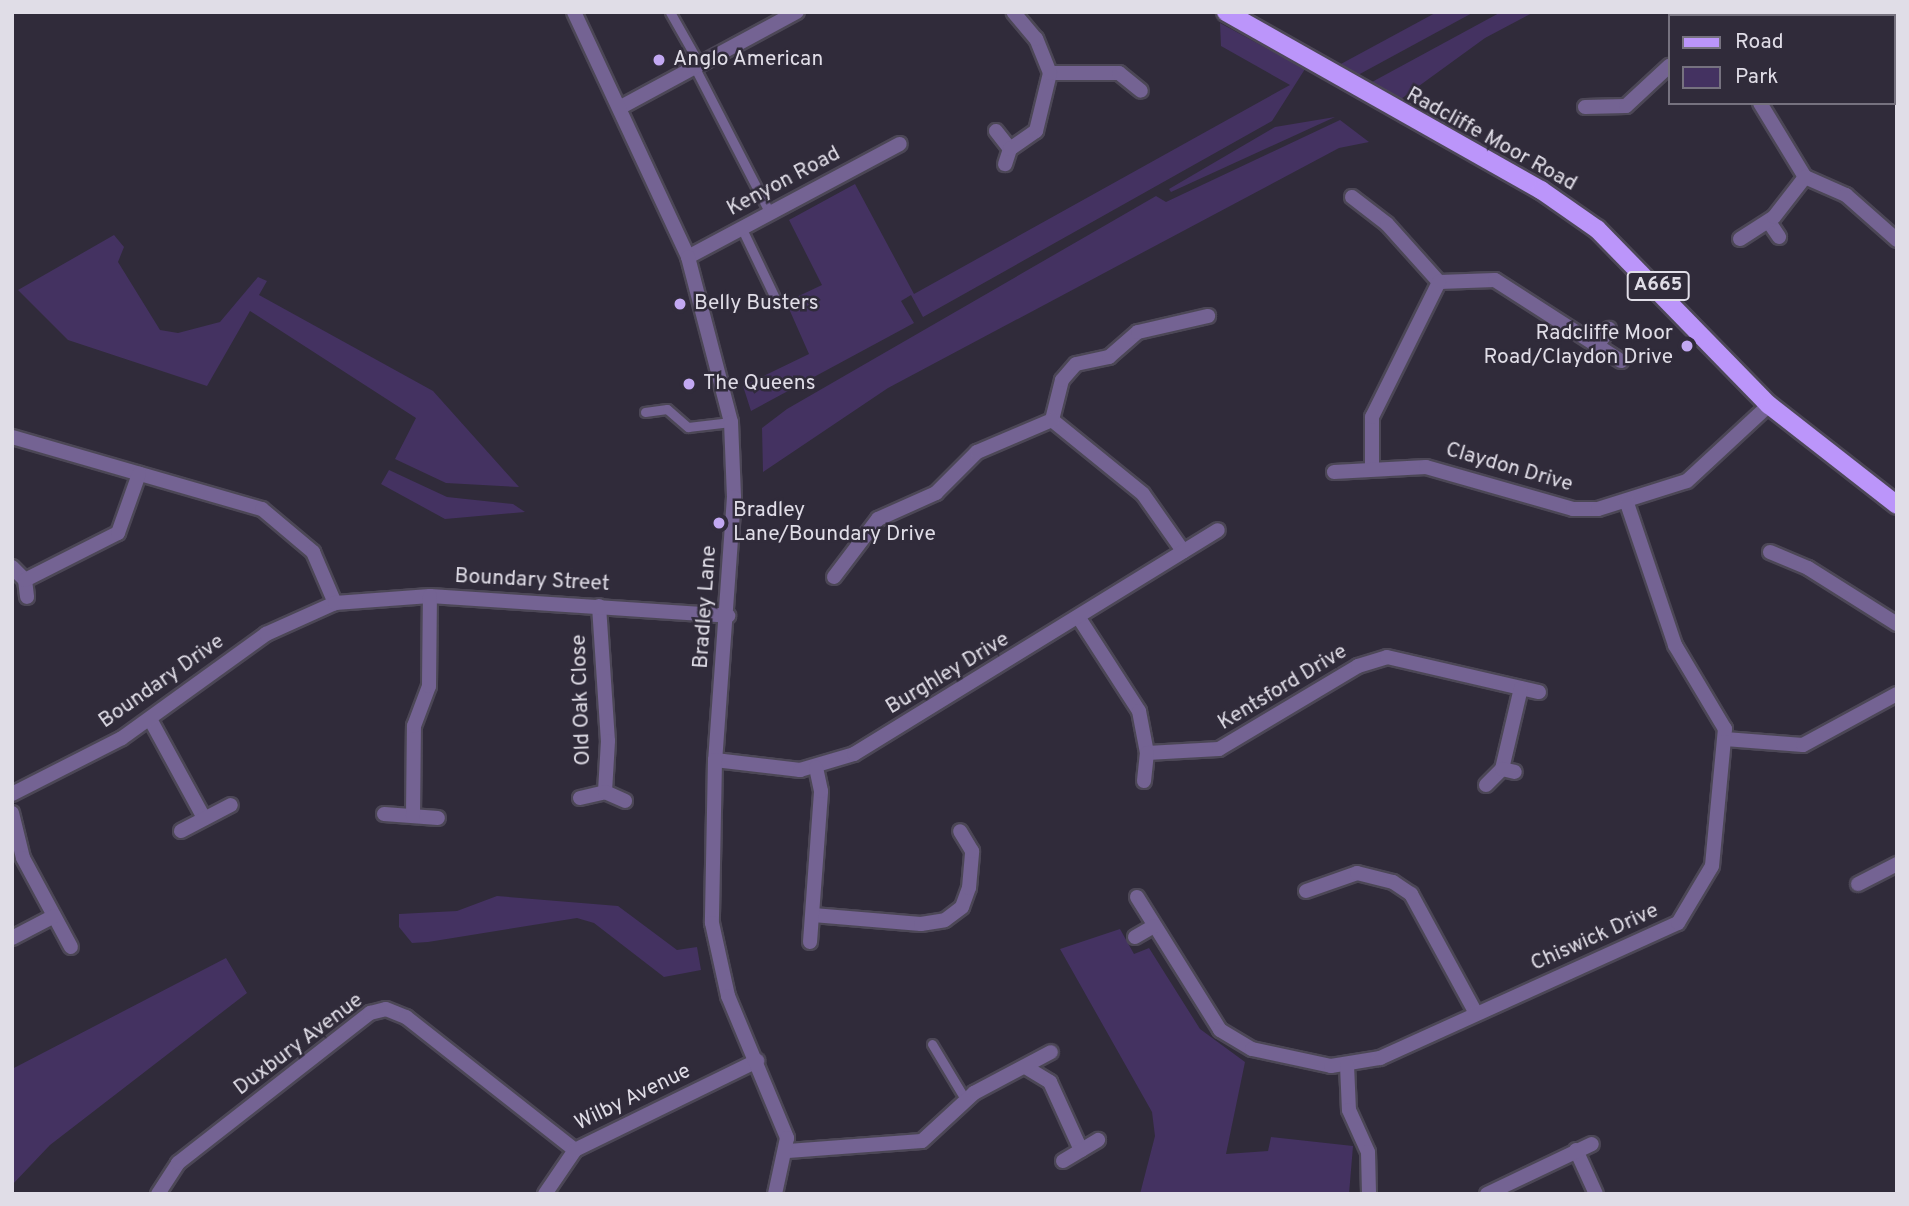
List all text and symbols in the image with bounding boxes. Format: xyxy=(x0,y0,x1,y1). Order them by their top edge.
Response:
legend xyxy=(1668,14,1895,105)
text: Road xyxy=(1735,29,1784,56)
place label: Anglo American xyxy=(673,47,824,73)
marker: Anglo American xyxy=(651,52,667,68)
text: Park xyxy=(1735,64,1778,91)
street label: Radcliffe Moor Road xyxy=(1401,83,1581,197)
street label: Kenyon Road xyxy=(723,142,845,222)
road number: A665 xyxy=(1626,270,1690,302)
place label: Belly Busters xyxy=(694,291,819,317)
marker: Belly Busters xyxy=(672,296,688,312)
place label: Radcliffe Moor Road/Claydon Drive xyxy=(1483,321,1673,371)
marker: Radcliffe Moor Road/Claydon Drive xyxy=(1679,338,1695,354)
place label: The Queens xyxy=(703,371,816,397)
marker: The Queens xyxy=(681,376,697,392)
street label: Claydon Drive xyxy=(1443,438,1575,498)
place label: Bradley Lane/Boundary Drive xyxy=(733,498,936,548)
marker: Bradley Lane/Boundary Drive xyxy=(711,515,727,531)
street label: Bradley Lane xyxy=(689,544,723,670)
street label: Boundary Street xyxy=(454,564,610,598)
street label: Burghley Drive xyxy=(882,627,1014,721)
street label: Boundary Drive xyxy=(95,630,229,734)
street label: Old Oak Close xyxy=(567,634,597,766)
street label: Kentsford Drive xyxy=(1214,640,1352,736)
street label: Chiswick Drive xyxy=(1527,899,1663,977)
street label: Duxbury Avenue xyxy=(229,988,369,1102)
street label: Wilby Avenue xyxy=(571,1059,695,1137)

